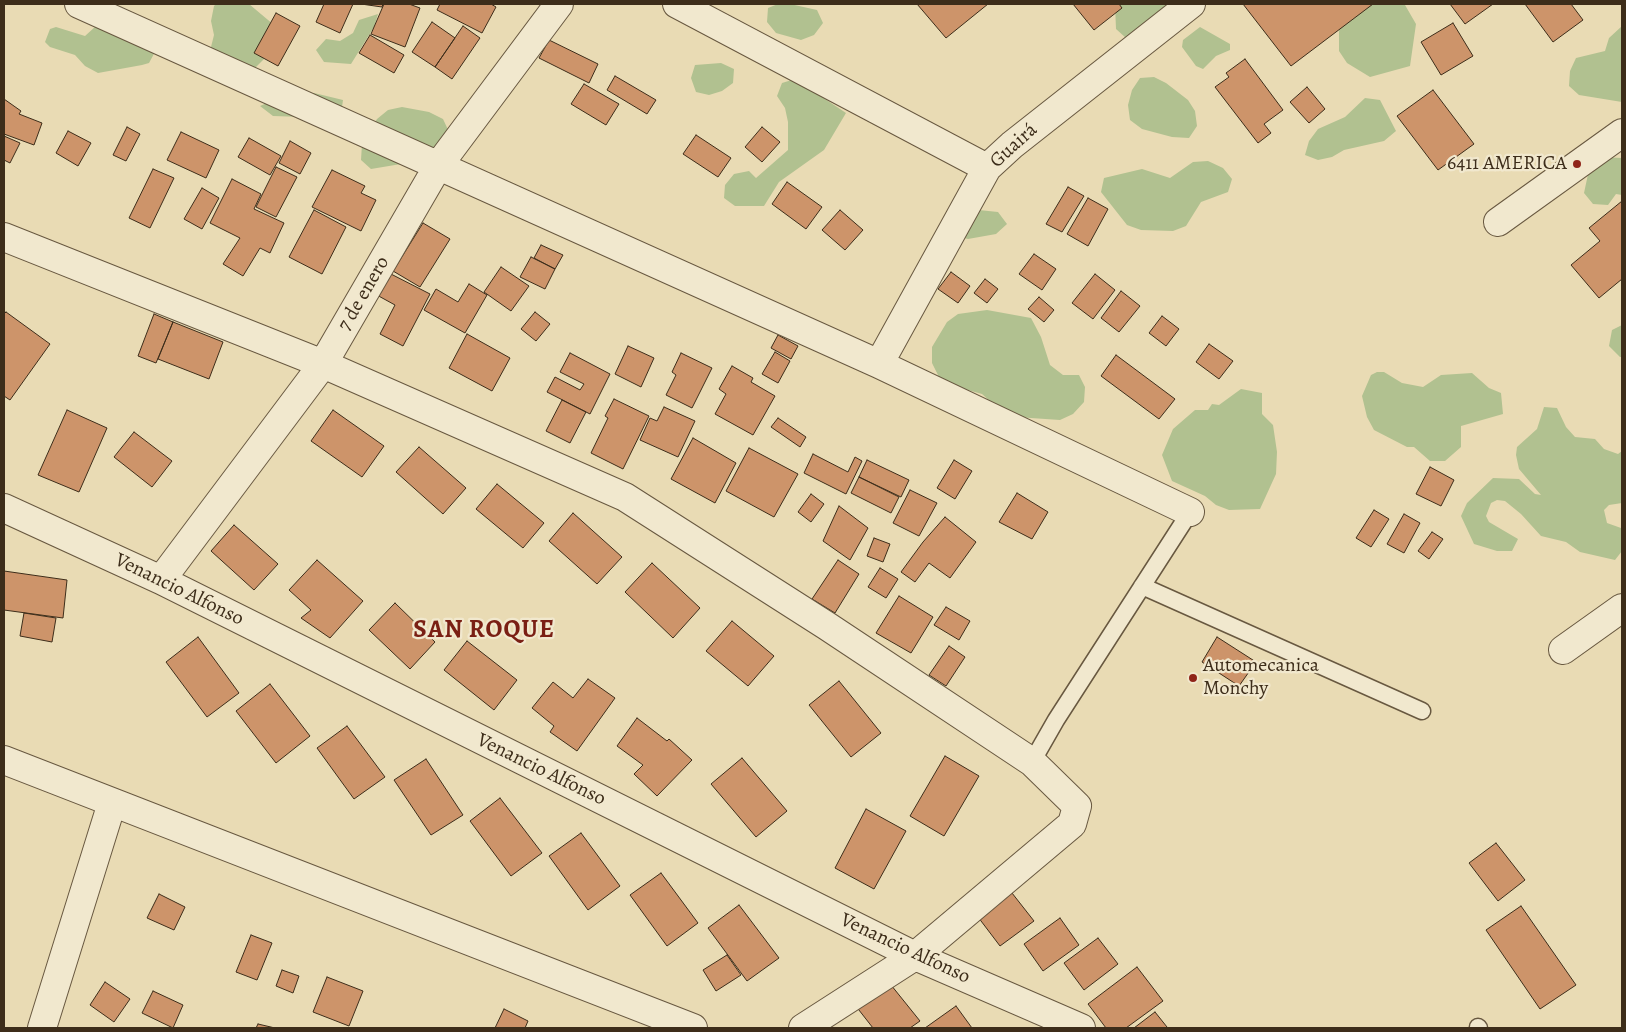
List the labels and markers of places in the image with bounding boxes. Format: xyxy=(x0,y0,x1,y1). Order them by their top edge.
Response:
place label: 6411 AMERICA xyxy=(1447,152,1567,176)
marker: 6411 AMERICA xyxy=(1571,158,1583,170)
place label: Automecanica Monchy xyxy=(1203,654,1319,701)
marker: Automecanica Monchy xyxy=(1187,672,1199,684)

